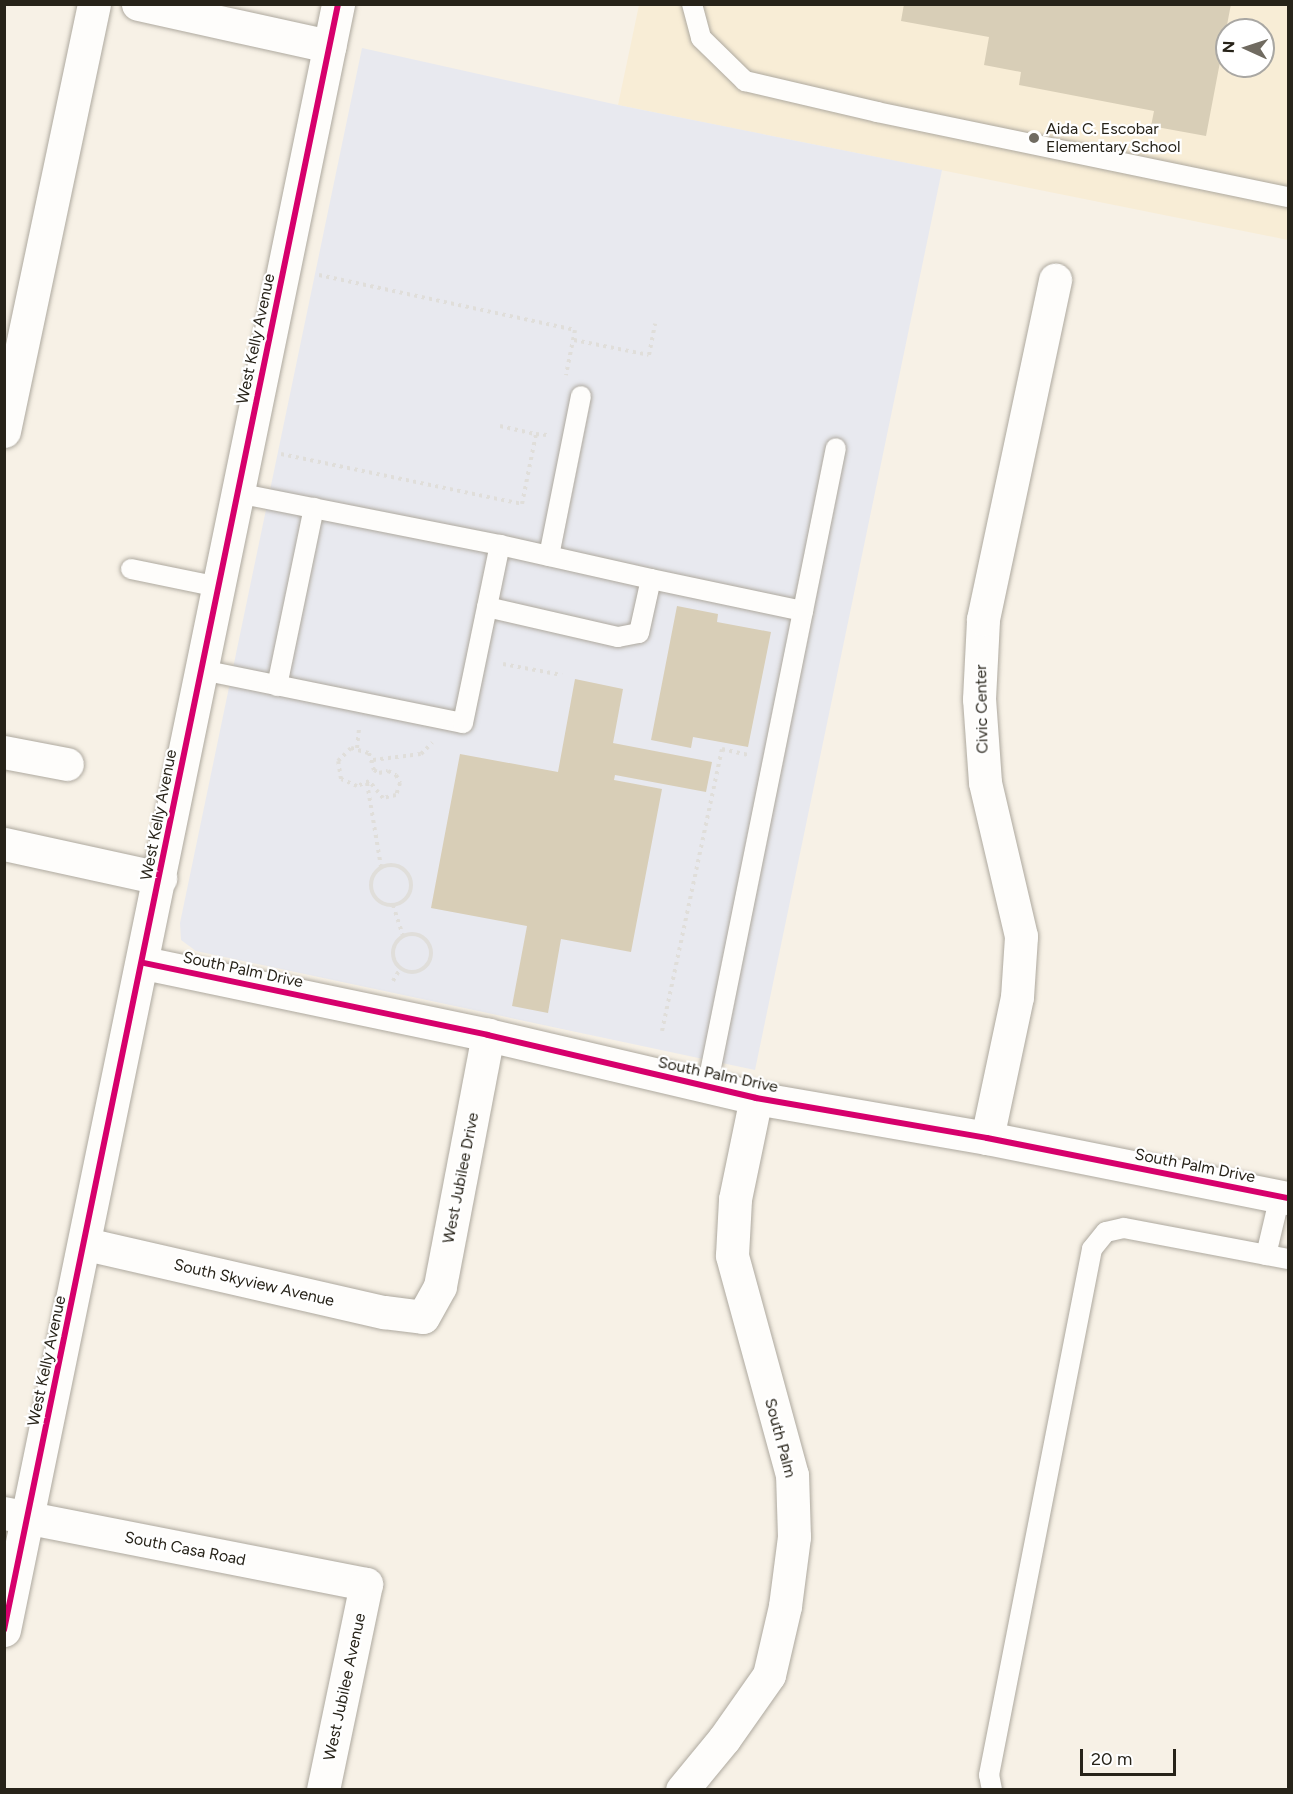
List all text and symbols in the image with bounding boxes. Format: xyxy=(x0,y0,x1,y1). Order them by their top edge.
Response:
north arrow xyxy=(1215,18,1275,78)
text: N xyxy=(1219,40,1238,54)
place label: Aida C. Escobar Elementary School xyxy=(1046,119,1180,157)
marker: Aida C. Escobar Elementary School xyxy=(1027,131,1041,145)
street label: West Kelly Avenue xyxy=(233,272,279,406)
street label: Civic Center xyxy=(972,664,992,754)
street label: West Kelly Avenue xyxy=(137,748,181,882)
street label: South Palm Drive xyxy=(181,948,305,992)
street label: South Palm Drive xyxy=(656,1053,780,1097)
street label: West Jubilee Drive xyxy=(439,1111,483,1245)
street label: South Palm Drive xyxy=(1133,1145,1257,1187)
street label: South Skyview Avenue xyxy=(172,1255,336,1311)
street label: West Kelly Avenue xyxy=(24,1294,70,1428)
street label: South Palm xyxy=(760,1396,800,1480)
street label: South Casa Road xyxy=(123,1528,247,1570)
street label: West Jubilee Avenue xyxy=(320,1612,370,1762)
scale bar xyxy=(1083,1737,1179,1775)
text: 20 m xyxy=(1091,1748,1132,1770)

